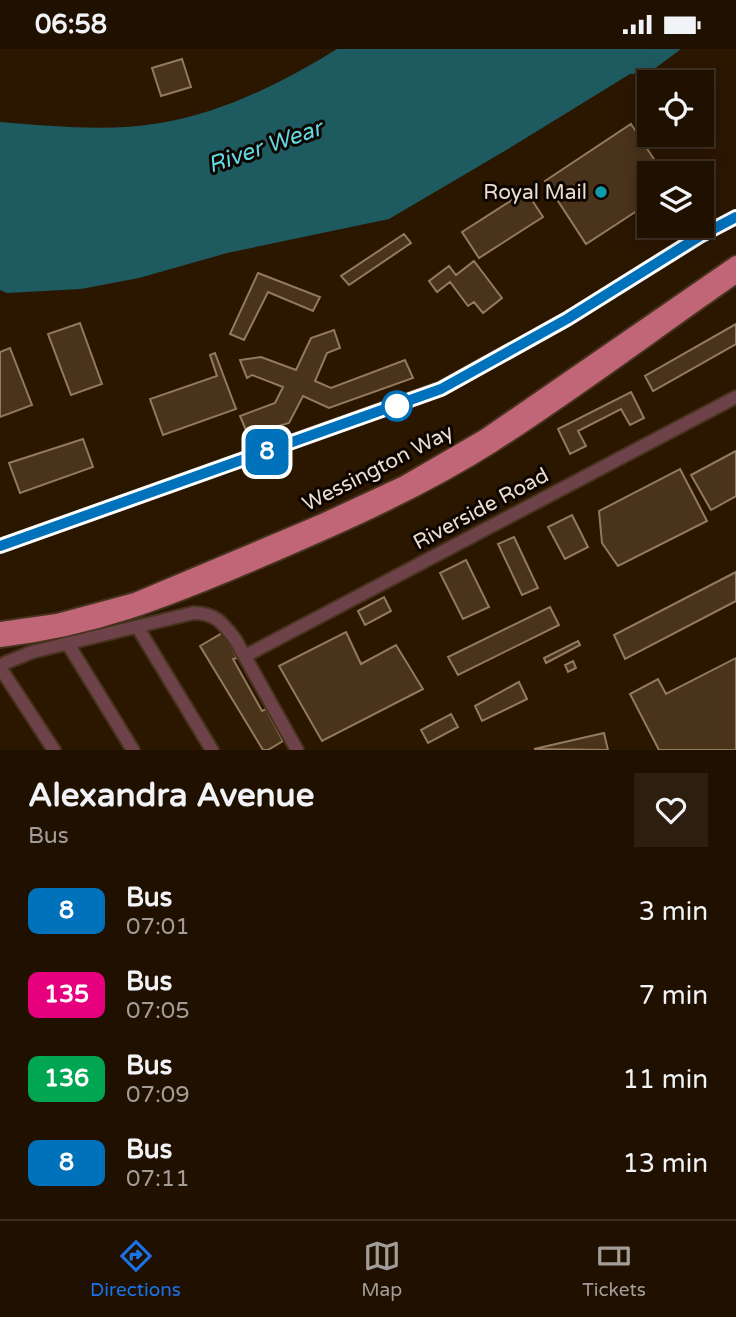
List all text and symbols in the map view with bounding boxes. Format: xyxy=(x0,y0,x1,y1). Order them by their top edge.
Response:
text: 06:58 xyxy=(35,9,107,40)
map controls xyxy=(637,70,714,238)
button: locate xyxy=(637,70,714,147)
water label: River Wear xyxy=(204,113,329,180)
button: layers xyxy=(637,161,714,238)
place label: Royal Mail xyxy=(483,180,587,205)
marker: Royal Mail xyxy=(593,184,609,200)
unlabelled marker xyxy=(382,391,412,421)
street label: Wessington Way xyxy=(298,419,458,517)
line badge: 8 xyxy=(244,429,290,475)
text: 8 xyxy=(259,437,275,466)
street label: Riverside Road xyxy=(409,463,553,555)
button: heart xyxy=(634,773,708,847)
text: Alexandra Avenue xyxy=(28,776,314,815)
text: Bus xyxy=(28,822,69,850)
text: Bus xyxy=(126,882,172,913)
text: 8 xyxy=(59,896,74,925)
text: 3 min xyxy=(639,896,708,927)
text: 07:01 xyxy=(126,913,190,941)
text: Bus xyxy=(126,966,172,997)
text: 135 xyxy=(44,980,89,1009)
text: 7 min xyxy=(639,980,708,1011)
text: 07:05 xyxy=(126,997,190,1025)
text: Bus xyxy=(126,1050,172,1081)
text: 136 xyxy=(44,1064,89,1093)
text: 11 min xyxy=(622,1064,708,1095)
text: 07:09 xyxy=(126,1081,190,1109)
text: Bus xyxy=(126,1134,172,1165)
text: 8 xyxy=(59,1148,74,1177)
text: 13 min xyxy=(622,1148,708,1179)
text: 07:11 xyxy=(126,1165,190,1193)
tab: Directions xyxy=(90,1237,181,1301)
tab: Map xyxy=(361,1237,402,1301)
tab: Tickets xyxy=(582,1237,646,1301)

